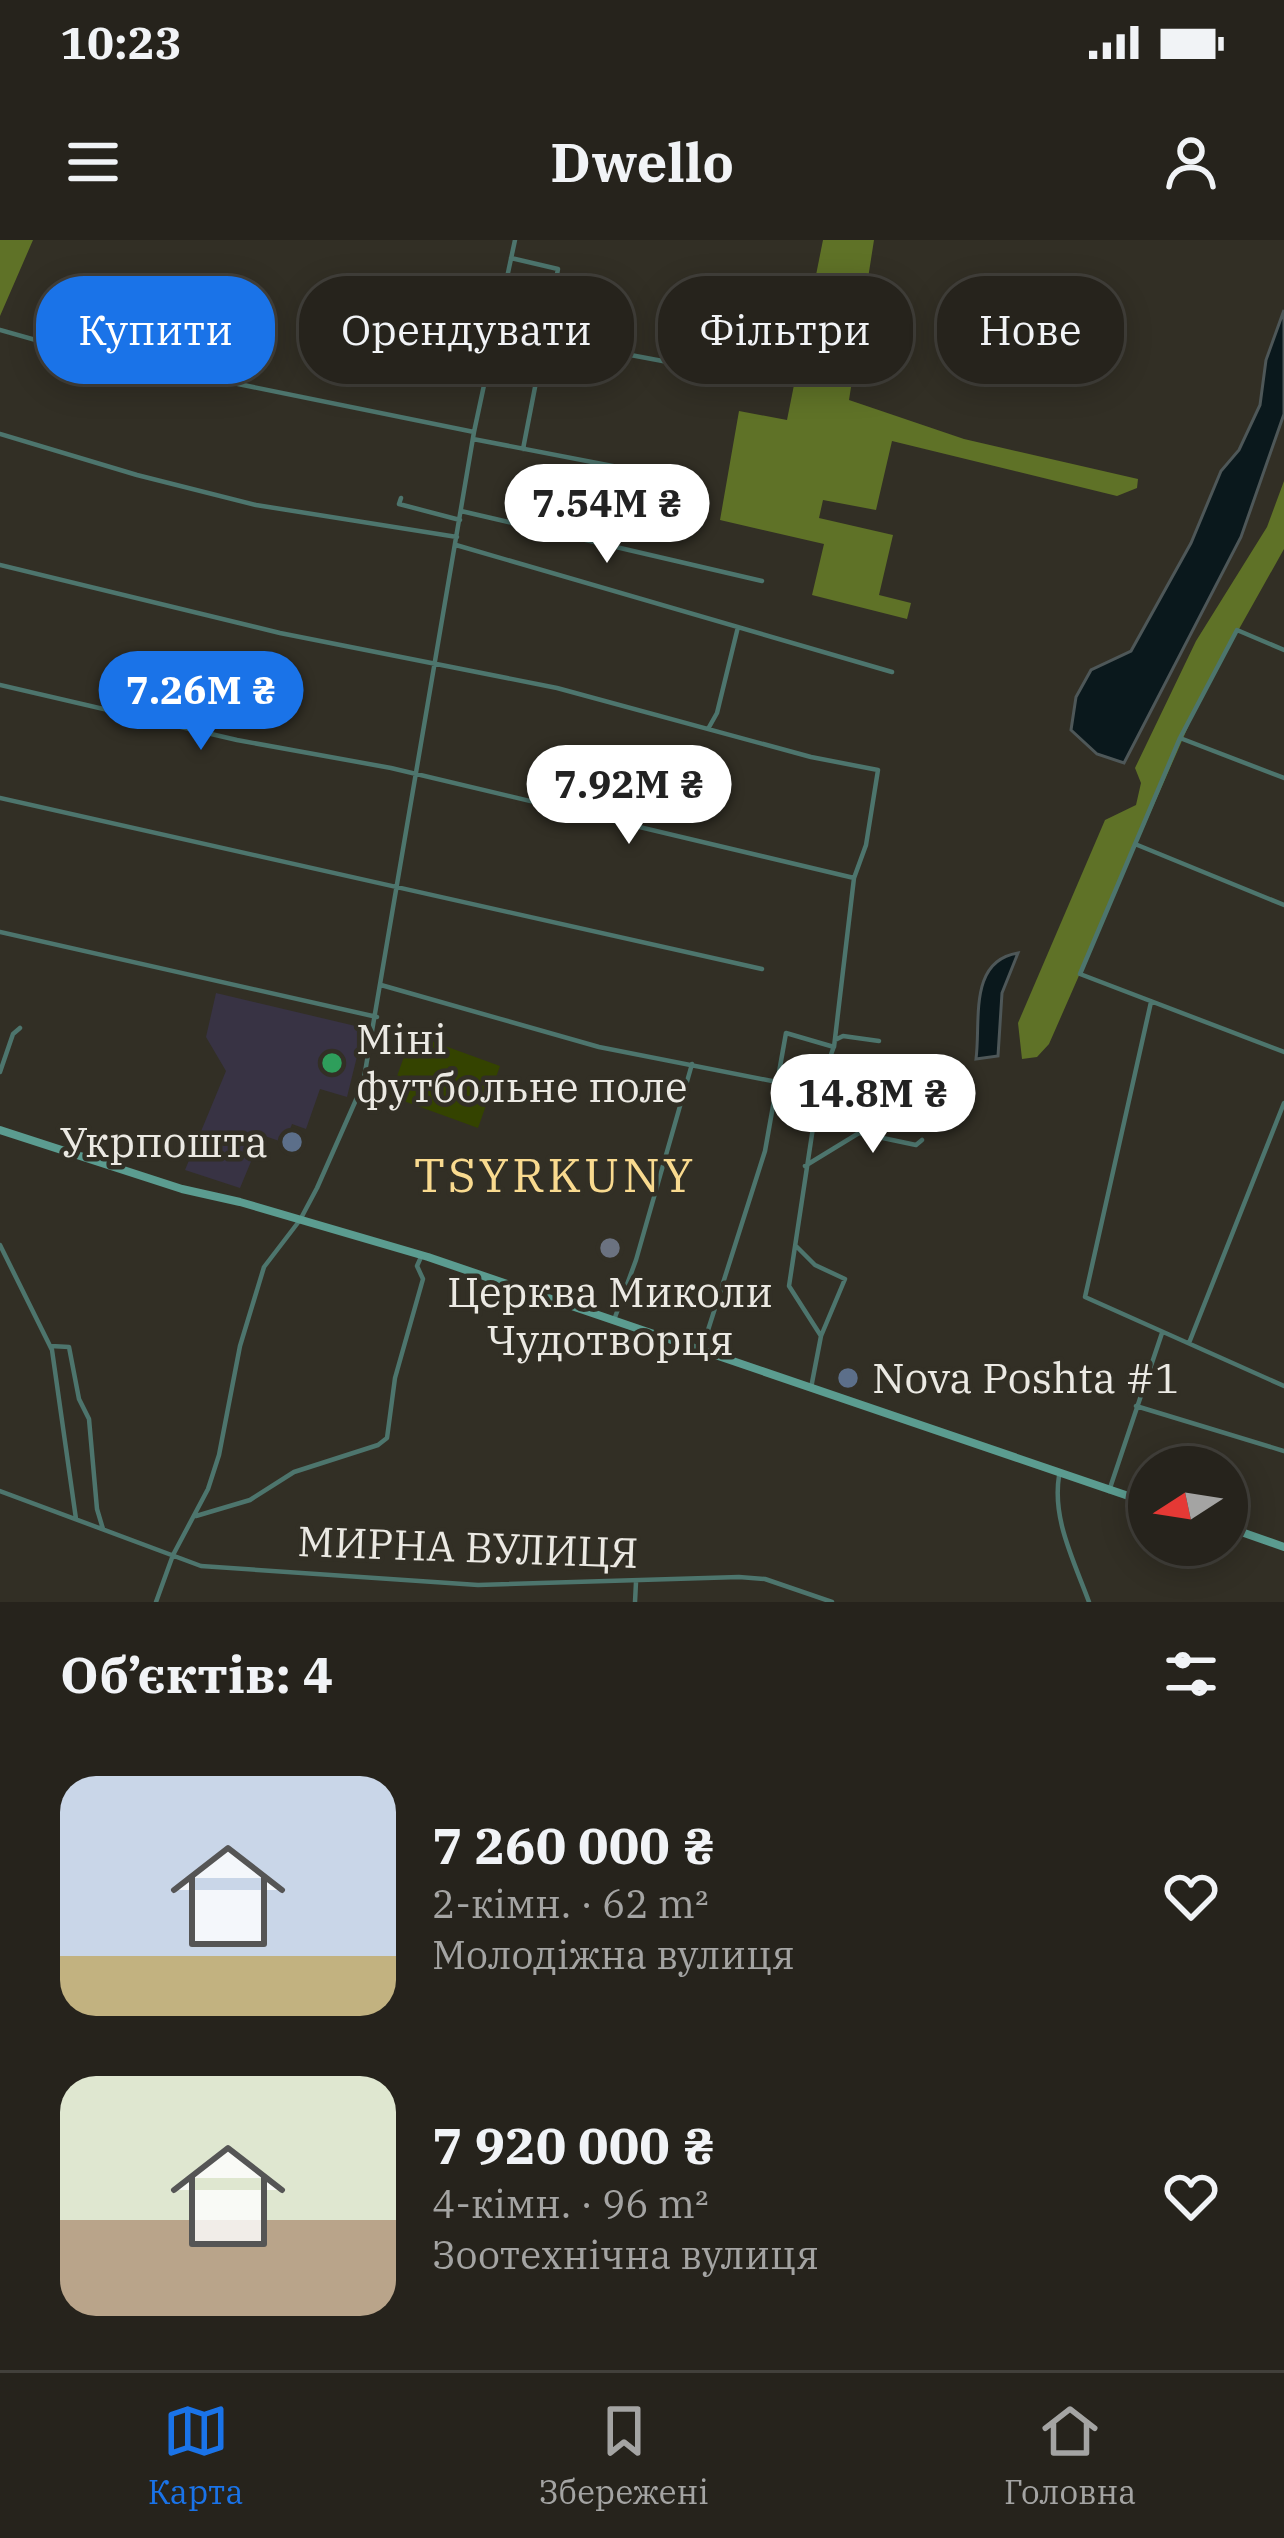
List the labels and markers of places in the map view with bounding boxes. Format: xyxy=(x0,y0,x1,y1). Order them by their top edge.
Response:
pin: 7.54M ₴ xyxy=(496,464,718,566)
pin: 7.26M ₴ xyxy=(90,651,312,753)
pin: 7.92M ₴ xyxy=(518,745,740,847)
place label: Міні футбольне поле xyxy=(356,1011,688,1114)
marker: Міні футбольне поле xyxy=(319,1050,345,1076)
pin: 14.8M ₴ xyxy=(762,1054,984,1156)
place label: Укрпошта xyxy=(60,1114,268,1169)
marker: Укрпошта xyxy=(279,1129,305,1155)
marker: Церква Миколи Чудотворця xyxy=(597,1235,623,1261)
place label: Церква Миколи Чудотворця xyxy=(447,1264,773,1367)
place label: Nova Poshta #1 xyxy=(872,1350,1180,1405)
marker: Nova Poshta #1 xyxy=(835,1365,861,1391)

